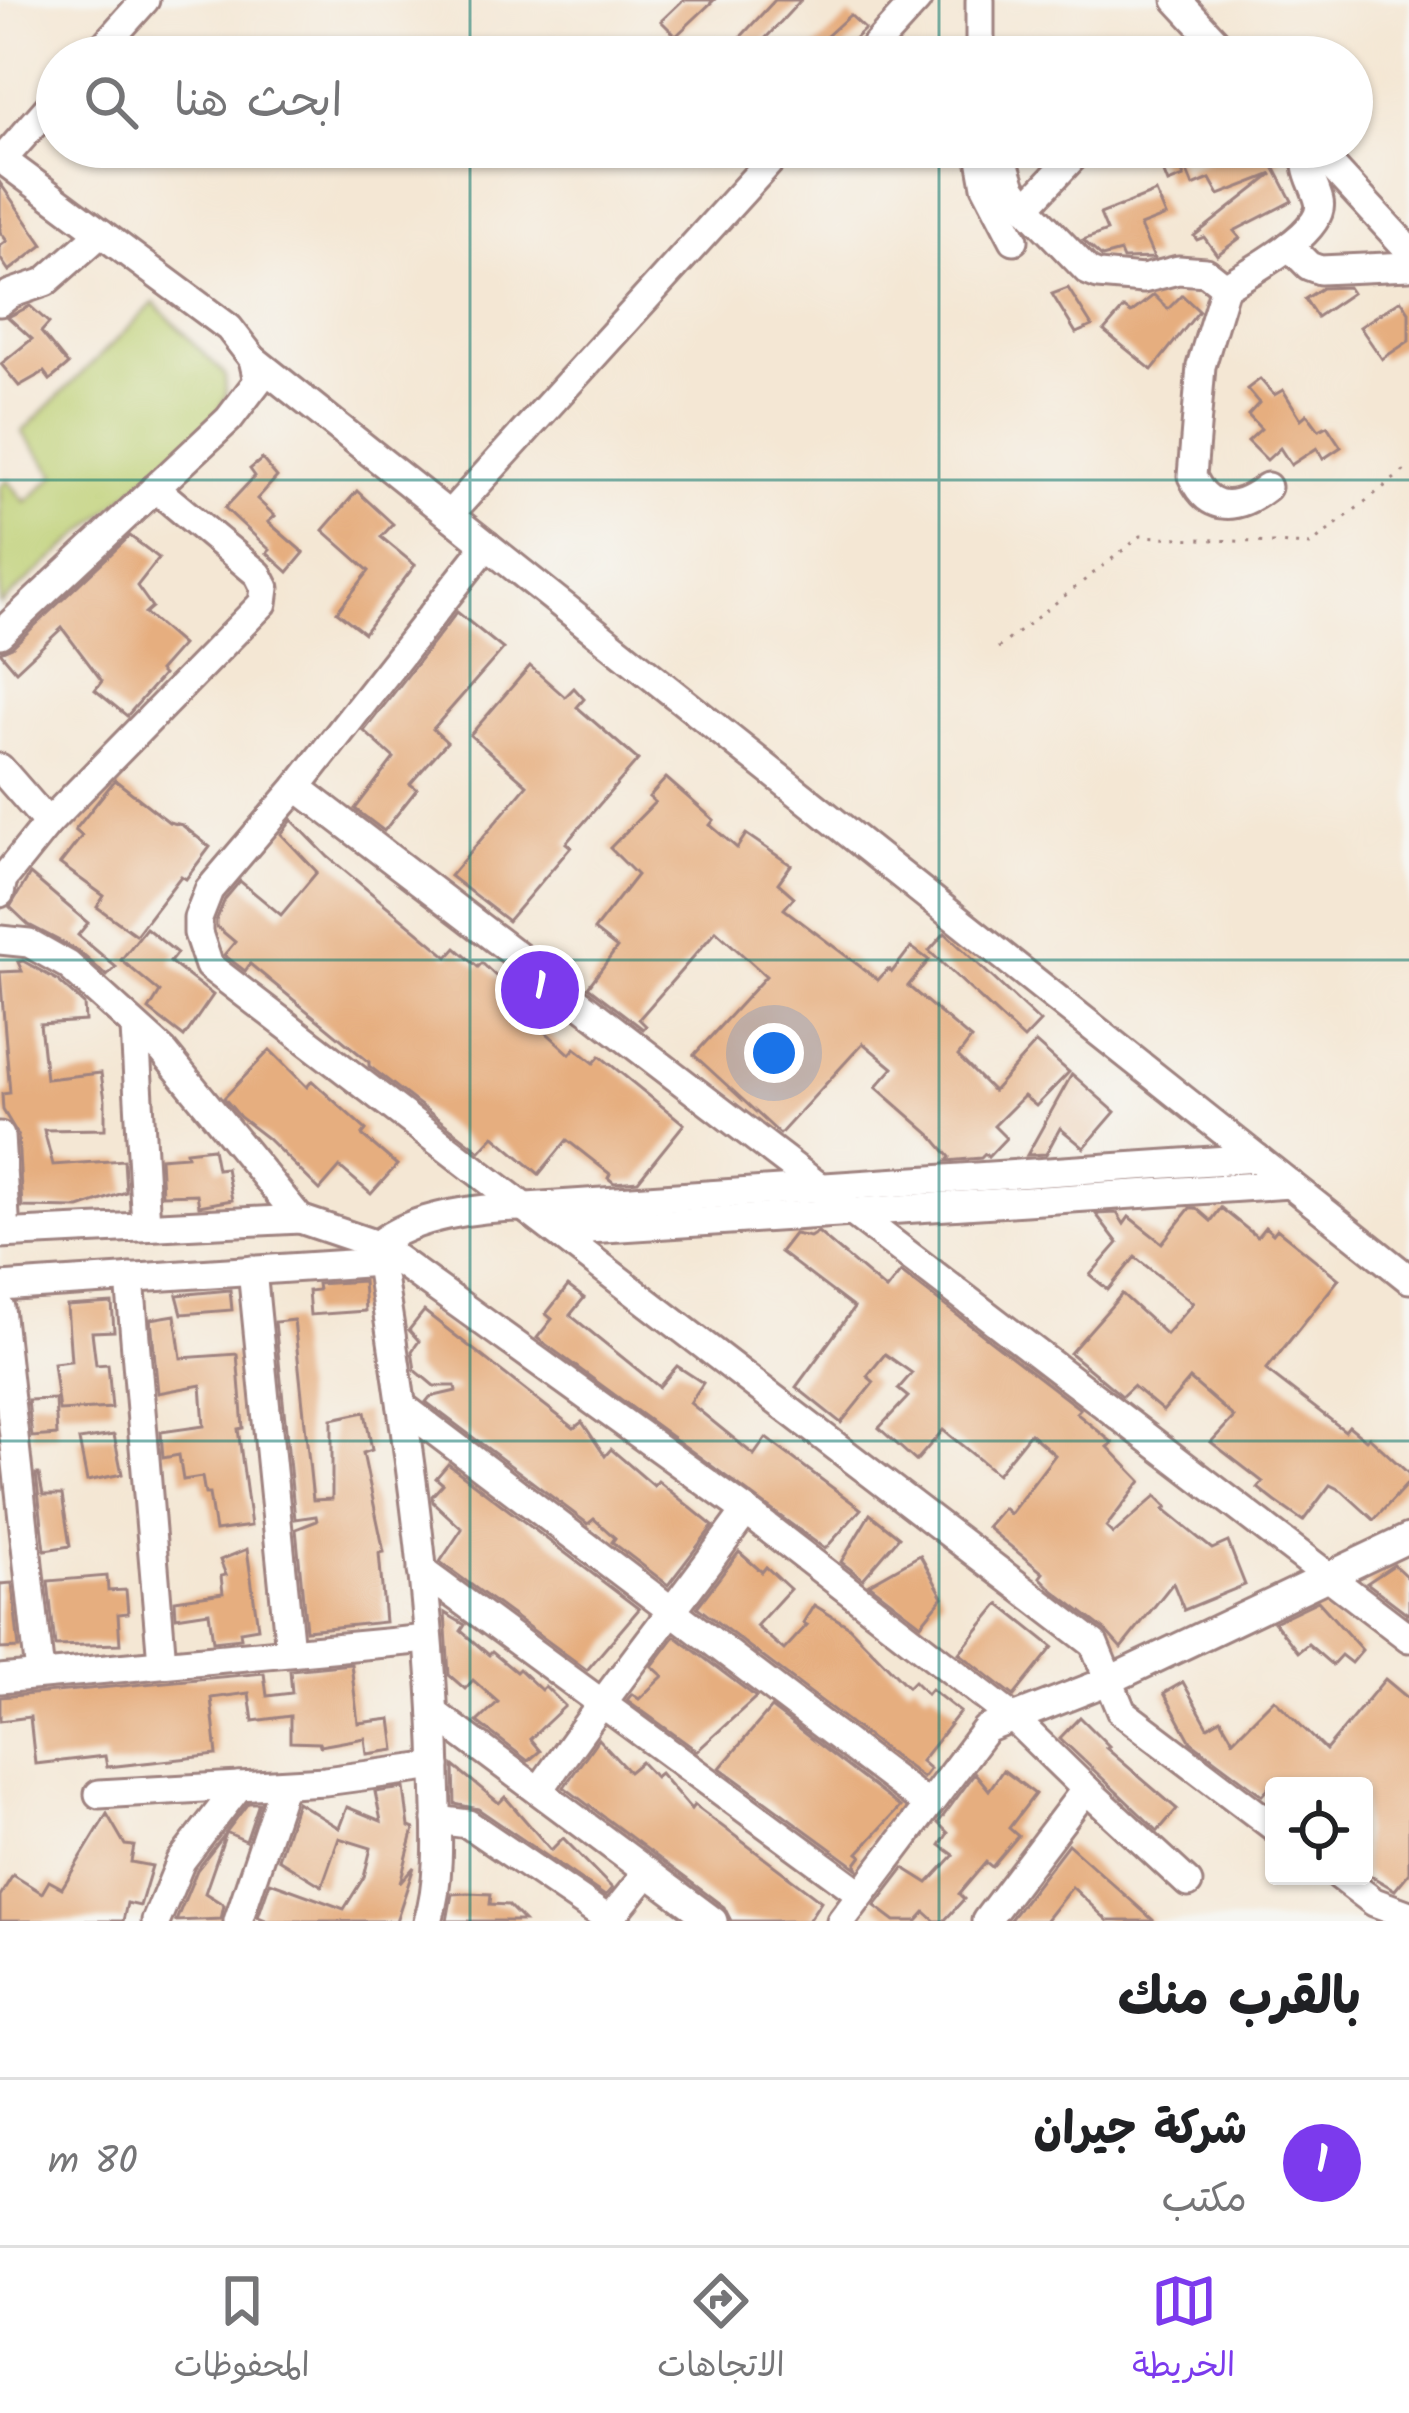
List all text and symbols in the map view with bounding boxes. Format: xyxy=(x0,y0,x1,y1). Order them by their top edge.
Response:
search box xyxy=(36,36,1373,168)
text: ابحث هنا xyxy=(174,67,342,139)
icon: search xyxy=(78,69,144,135)
pin: 1 xyxy=(501,945,579,1035)
your location xyxy=(744,1023,804,1083)
map controls xyxy=(1265,1777,1373,1885)
button: locate xyxy=(1265,1777,1373,1885)
text: بالقرب منك xyxy=(1118,1959,1361,2040)
text: شركة جيران xyxy=(1034,2095,1247,2167)
text: 80 m xyxy=(48,2132,138,2194)
text: 1 xyxy=(1316,2132,1328,2194)
text: مكتب xyxy=(1162,2170,1247,2232)
tab: المحفوظات xyxy=(174,2268,310,2394)
tab: الاتجاهات xyxy=(657,2268,785,2394)
tab: الخريطة xyxy=(1132,2268,1235,2394)

